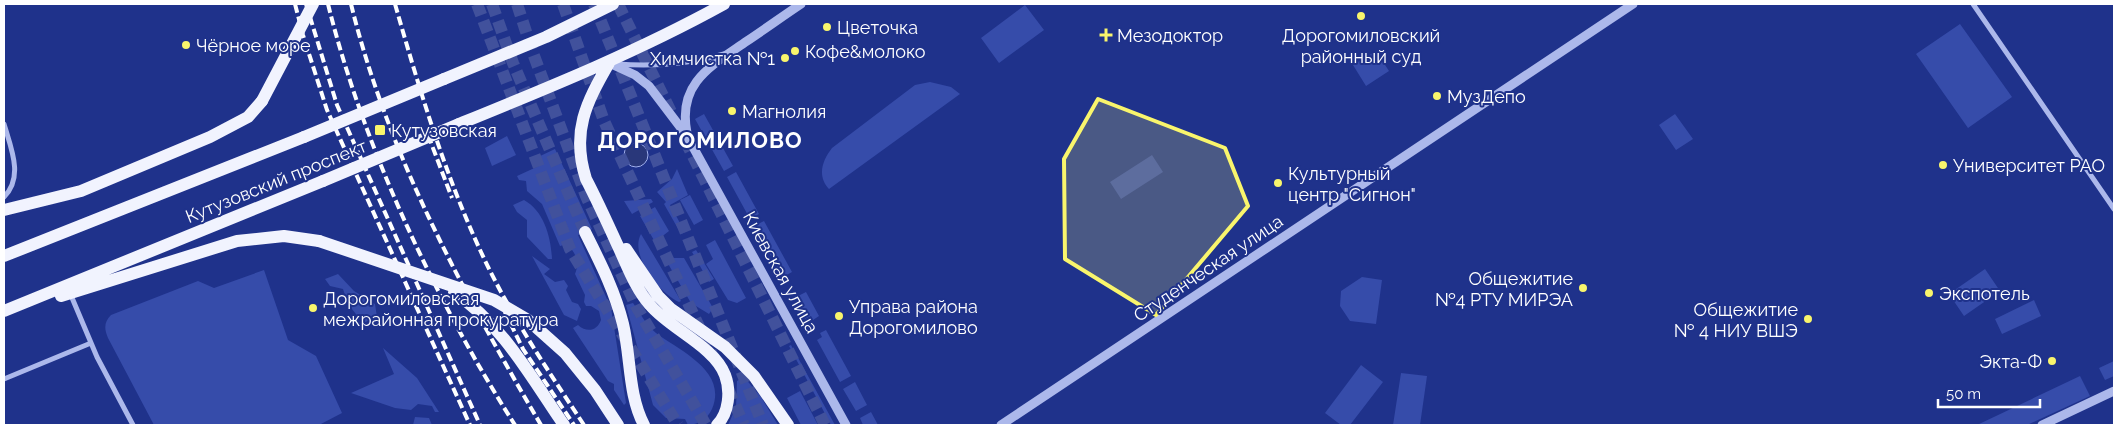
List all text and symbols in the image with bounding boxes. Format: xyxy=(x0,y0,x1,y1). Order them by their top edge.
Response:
marker: Дорогомиловский районный суд xyxy=(1355,10,1367,22)
place label: Цветочка xyxy=(837,17,918,38)
marker: Цветочка xyxy=(821,21,833,33)
place label: Мезодоктор xyxy=(1117,25,1223,46)
place label: Дорогомиловский районный суд xyxy=(1282,25,1440,67)
marker: Мезодоктор xyxy=(1099,28,1113,42)
place label: Чёрное море xyxy=(196,35,311,56)
marker: Чёрное море xyxy=(180,39,192,51)
place label: Кофе&молоко xyxy=(805,41,926,62)
marker: Кофе&молоко xyxy=(789,45,801,57)
place label: Химчистка №1 xyxy=(650,48,775,69)
marker: Химчистка №1 xyxy=(779,52,791,64)
place label: МузДепо xyxy=(1447,86,1526,107)
marker: МузДепо xyxy=(1431,90,1443,102)
place label: Магнолия xyxy=(742,101,826,122)
marker: Магнолия xyxy=(726,105,738,117)
place label: Кутузовская xyxy=(391,120,497,141)
marker: Кутузовская xyxy=(373,123,387,137)
district label: ДОРОГОМИЛОВО xyxy=(597,127,803,153)
street label: Кутузовский проспект xyxy=(182,135,370,227)
place label: Университет РАО xyxy=(1953,155,2105,176)
marker: Университет РАО xyxy=(1937,159,1949,171)
place label: Культурный центр "Сигнон" xyxy=(1288,163,1416,205)
marker: Культурный центр "Сигнон" xyxy=(1272,177,1284,189)
street label: Киевская улица xyxy=(739,208,823,336)
street label: Студенческая улица xyxy=(1129,210,1287,326)
place label: Общежитие №4 РТУ МИРЭА xyxy=(1435,268,1573,310)
marker: Общежитие №4 РТУ МИРЭА xyxy=(1577,282,1589,294)
place label: Экспотель xyxy=(1939,283,2030,304)
marker: Экспотель xyxy=(1923,287,1935,299)
place label: Дорогомиловская межрайонная прокуратура xyxy=(323,288,559,330)
place label: Управа района Дорогомилово xyxy=(849,296,978,338)
place label: Общежитие № 4 НИУ ВШЭ xyxy=(1674,299,1798,341)
marker: Дорогомиловская межрайонная прокуратура xyxy=(307,302,319,314)
marker: Управа района Дорогомилово xyxy=(833,310,845,322)
marker: Общежитие № 4 НИУ ВШЭ xyxy=(1802,313,1814,325)
place label: Экта-Ф xyxy=(1979,351,2042,372)
marker: Экта-Ф xyxy=(2046,355,2058,367)
scale bar xyxy=(1938,376,2040,408)
text: 50 m xyxy=(1946,385,1981,403)

